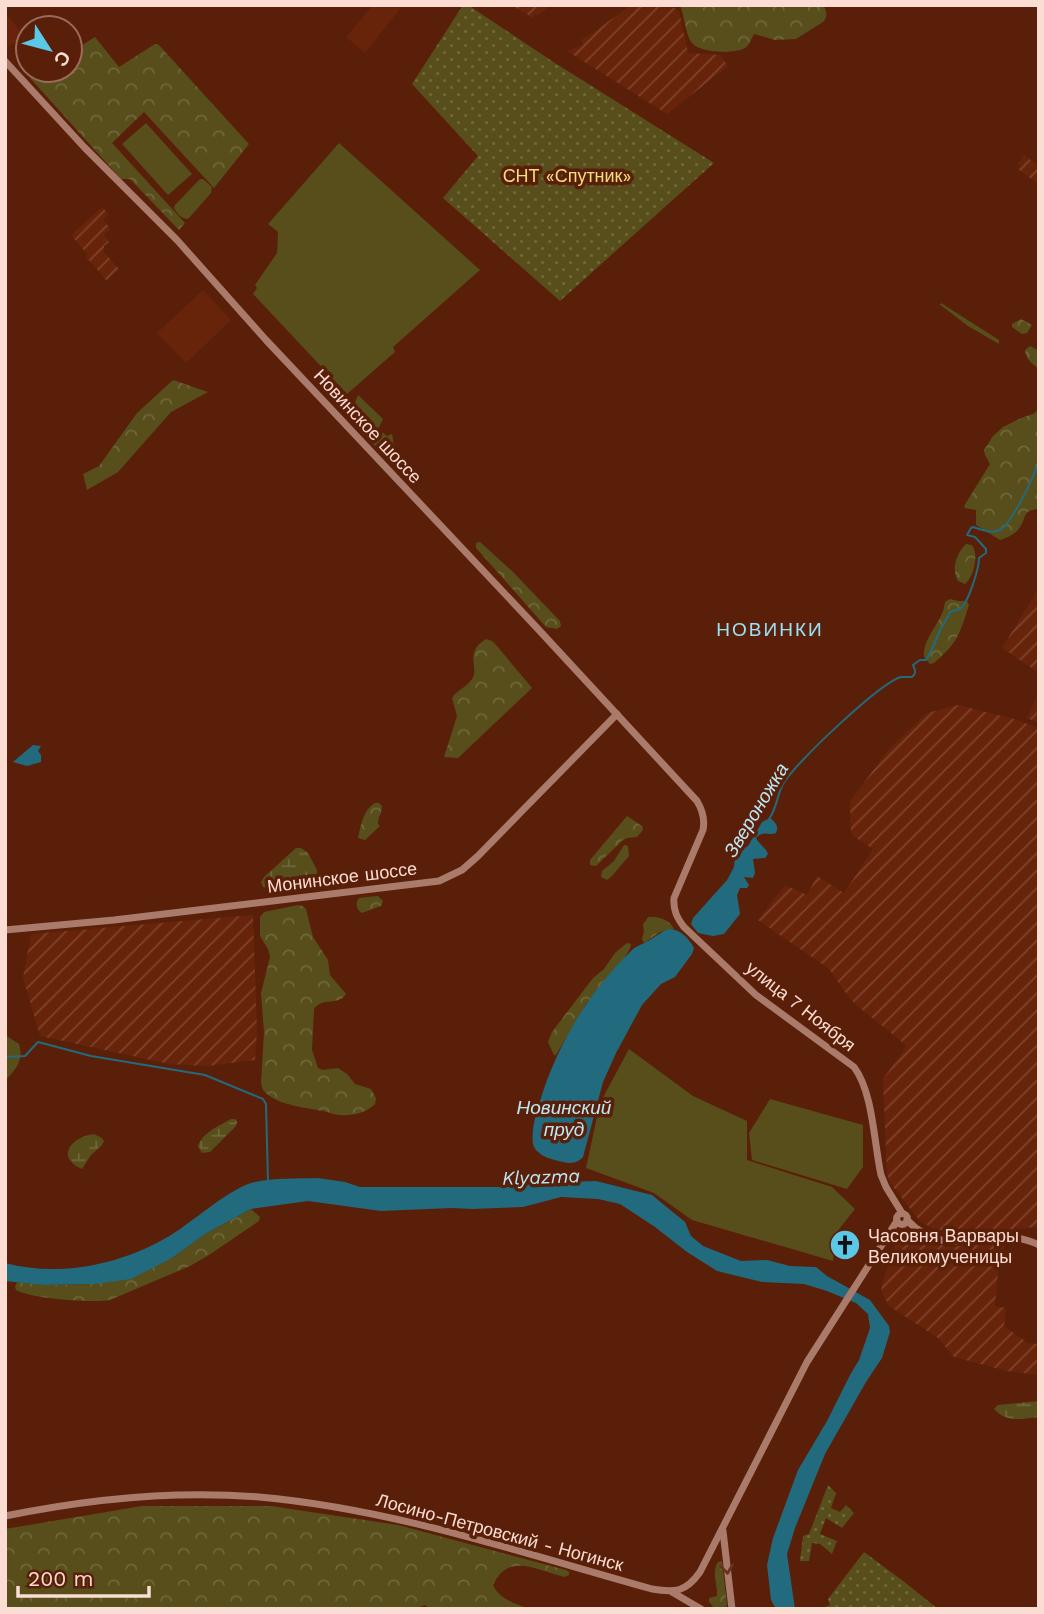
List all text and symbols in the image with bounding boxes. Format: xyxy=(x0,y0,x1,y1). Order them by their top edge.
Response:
north arrow xyxy=(14,14,84,84)
text: С xyxy=(49,46,76,71)
park label: СНТ «Спутник» xyxy=(503,165,631,186)
street label: Новинское шоссе xyxy=(310,365,426,487)
district label: НОВИНКИ xyxy=(716,618,824,641)
water label: Звероножка xyxy=(719,759,793,861)
street label: Монинское шоссе xyxy=(266,857,418,897)
street label: улица 7 Ноября xyxy=(742,957,860,1055)
water label: Новинский пруд xyxy=(517,1096,612,1141)
water label: Klyazma xyxy=(502,1164,581,1190)
place label: Часовня Варвары Великомученицы xyxy=(868,1225,1019,1267)
church icon: Часовня Варвары Великомученицы xyxy=(828,1228,862,1262)
street label: Лосино-Петровский - Ногинск xyxy=(374,1489,626,1575)
scale bar xyxy=(18,1554,149,1598)
one-way arrow xyxy=(720,1563,735,1575)
text: 200 m xyxy=(28,1566,94,1591)

